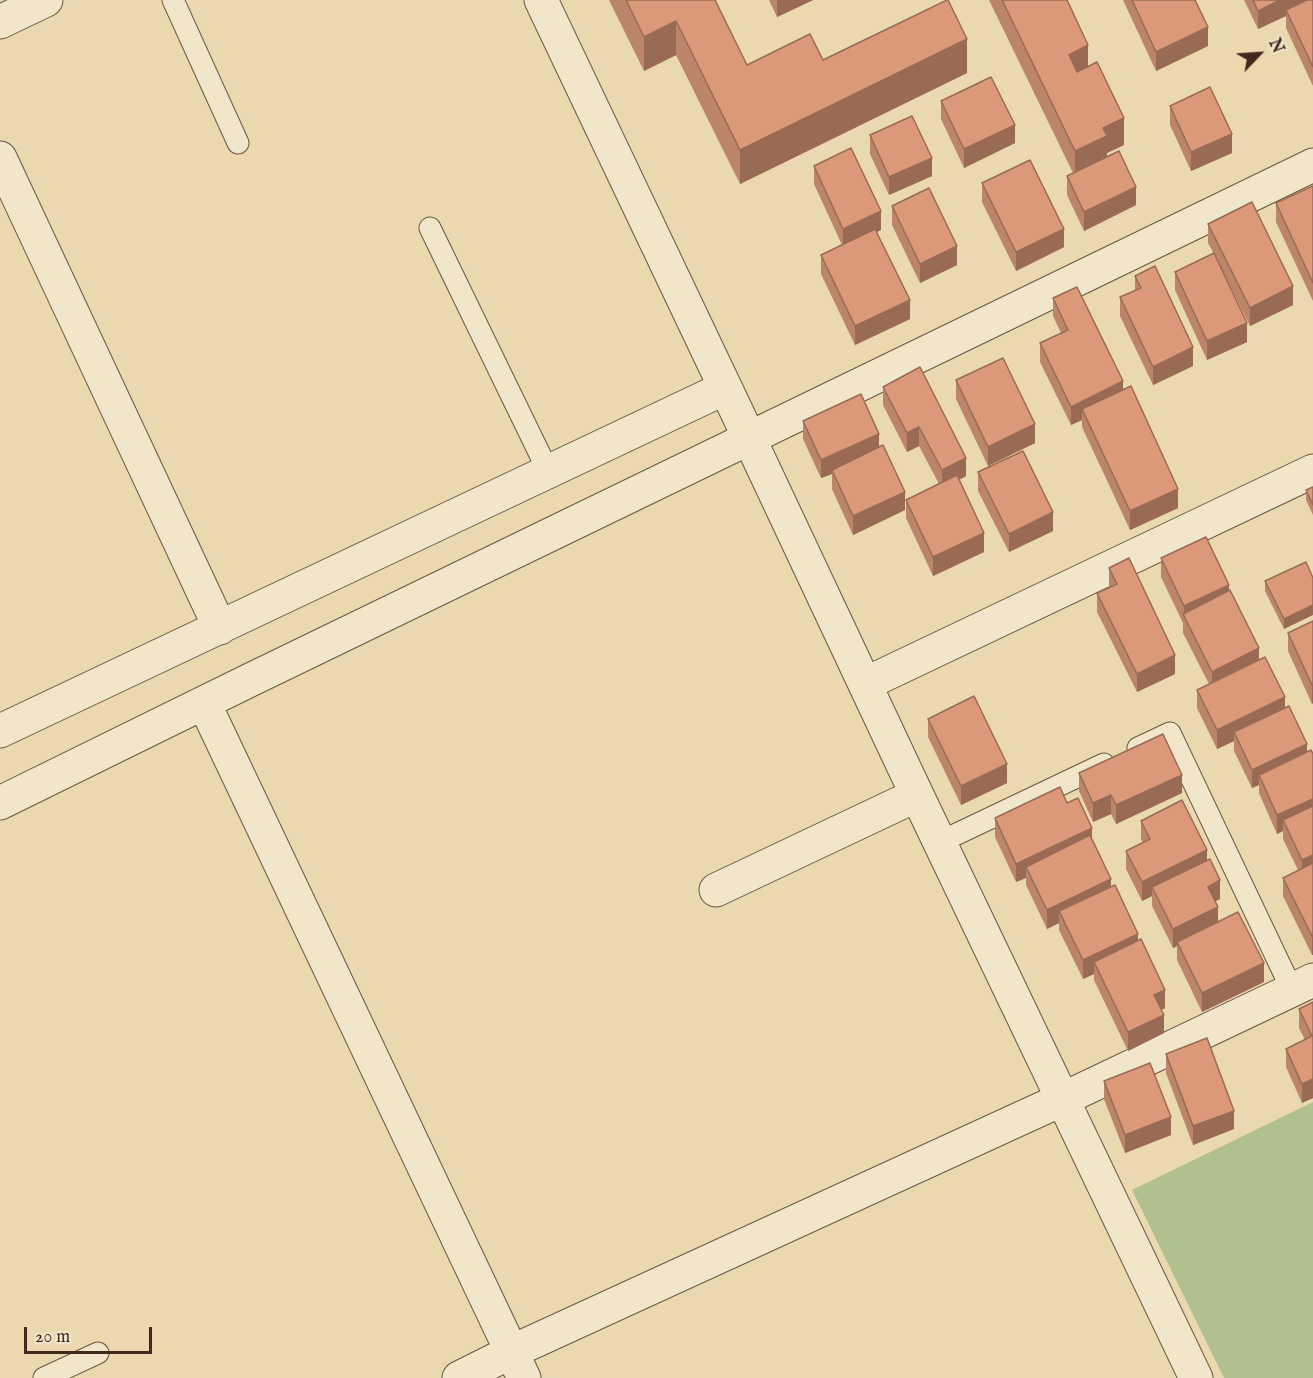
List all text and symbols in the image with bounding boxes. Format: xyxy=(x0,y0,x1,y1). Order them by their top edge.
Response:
north arrow xyxy=(1229,24,1289,84)
text: N xyxy=(1263,36,1287,57)
scale bar xyxy=(27,1315,154,1353)
text: 20 m xyxy=(35,1326,70,1349)

